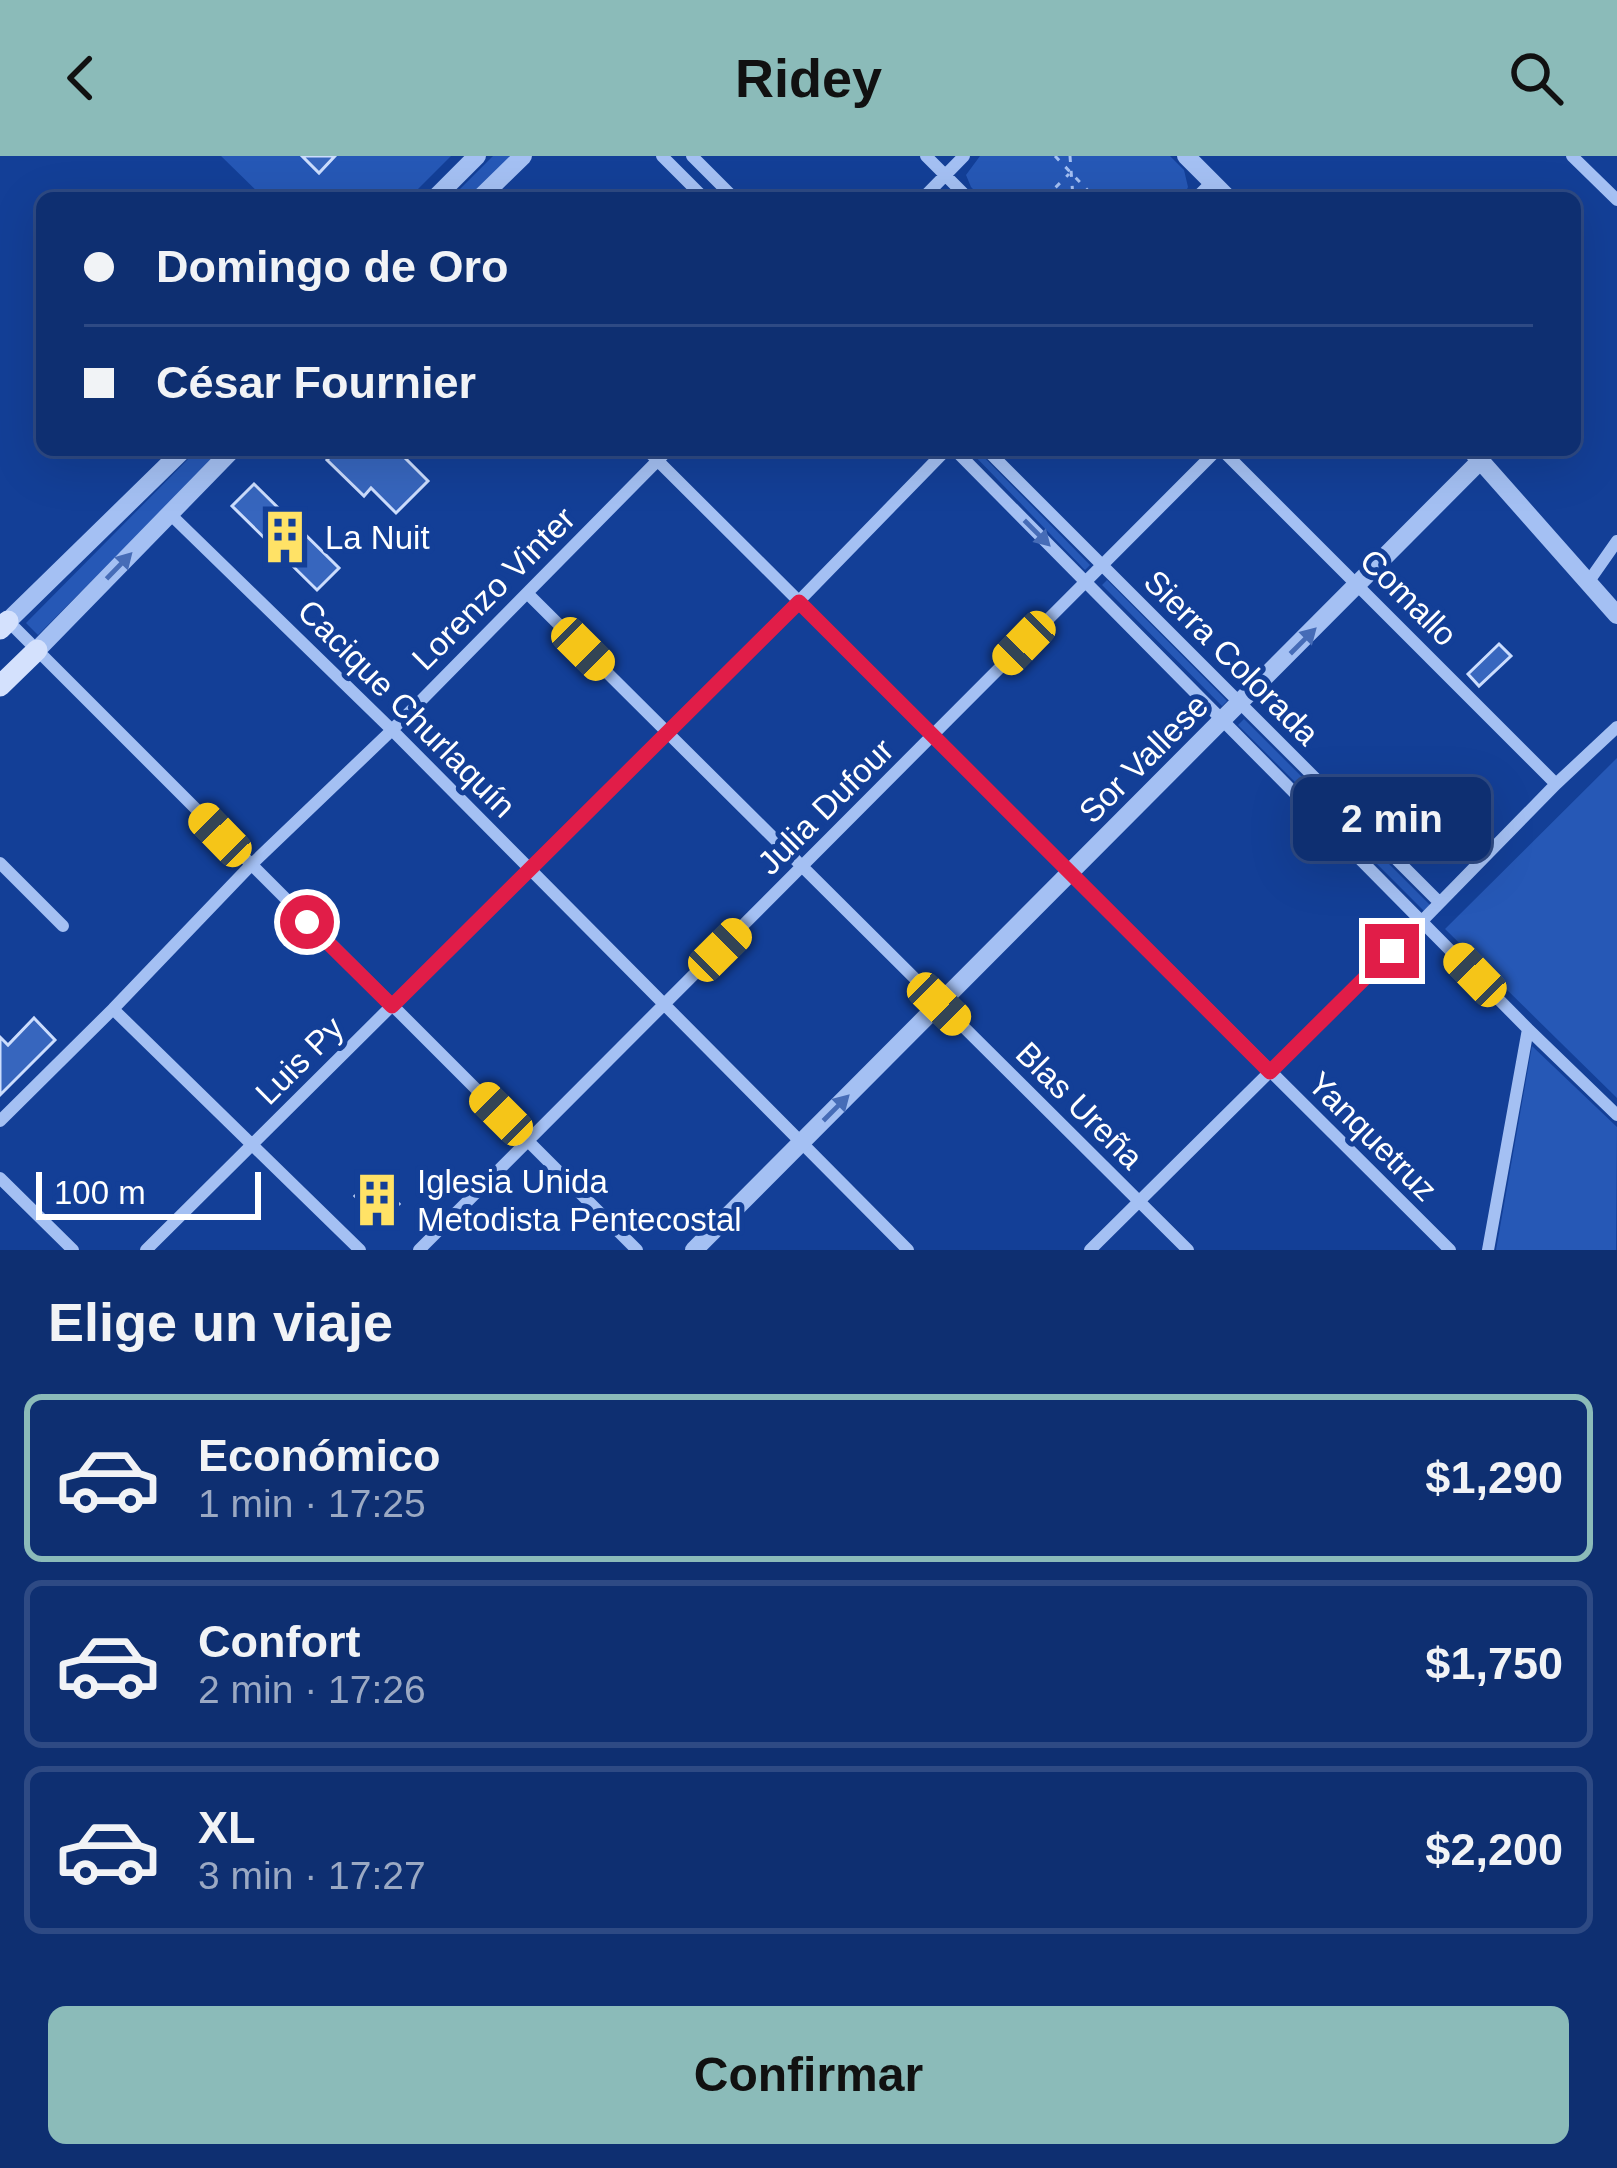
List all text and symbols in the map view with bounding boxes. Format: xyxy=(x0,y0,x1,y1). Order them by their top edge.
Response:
icon: back xyxy=(48,45,114,111)
icon: search xyxy=(1503,45,1569,111)
text: Ridey xyxy=(735,48,882,108)
text: Domingo de Oro xyxy=(156,241,509,292)
text: César Fournier xyxy=(156,357,476,408)
street label: Lorenzo Vinter xyxy=(405,500,582,677)
building icon: La Nuit xyxy=(256,508,314,566)
place label: La Nuit xyxy=(325,519,430,556)
one-way arrow xyxy=(1023,519,1051,547)
street label: Comallo xyxy=(1353,541,1465,653)
one-way arrow xyxy=(104,552,132,581)
street label: Sierra Colorada xyxy=(1137,563,1327,753)
street label: Cacique Churlaquín xyxy=(290,592,523,825)
car xyxy=(986,605,1062,681)
car xyxy=(545,611,621,687)
one-way arrow xyxy=(1288,627,1316,656)
street label: Sor Vallese xyxy=(1071,686,1215,830)
street label: Julia Dufour xyxy=(750,731,901,882)
callout: 2 min xyxy=(1293,777,1491,861)
car xyxy=(182,797,258,873)
text: 2 min xyxy=(1341,797,1443,840)
route start xyxy=(280,895,334,949)
car xyxy=(682,912,758,988)
route end xyxy=(1365,924,1419,978)
car xyxy=(1437,937,1513,1013)
car xyxy=(901,966,977,1042)
street label: Luis Py xyxy=(248,1009,351,1112)
street label: Blas Ureña xyxy=(1009,1035,1151,1177)
street label: Yanquetruz xyxy=(1301,1064,1445,1208)
car xyxy=(463,1076,539,1152)
one-way arrow xyxy=(822,1094,850,1122)
place label: Iglesia Unida Metodista Pentecostal xyxy=(417,1163,742,1238)
scale bar xyxy=(36,1166,261,1219)
building icon: Iglesia Unida Metodista Pentecostal xyxy=(348,1171,406,1229)
text: 100 m xyxy=(54,1174,146,1211)
text: Elige un viaje xyxy=(48,1292,393,1352)
icon: car xyxy=(54,1424,162,1532)
text: Económico xyxy=(198,1430,441,1481)
text: $1,290 xyxy=(1425,1452,1563,1503)
text: 1 min · 17:25 xyxy=(198,1482,426,1525)
icon: car xyxy=(54,1610,162,1718)
text: Confort xyxy=(198,1616,360,1667)
text: $1,750 xyxy=(1425,1638,1563,1689)
text: 2 min · 17:26 xyxy=(198,1668,426,1711)
icon: car xyxy=(54,1796,162,1904)
text: XL xyxy=(198,1802,256,1853)
text: $2,200 xyxy=(1425,1824,1563,1875)
text: 3 min · 17:27 xyxy=(198,1854,426,1897)
button: Confirmar xyxy=(48,2006,1569,2144)

